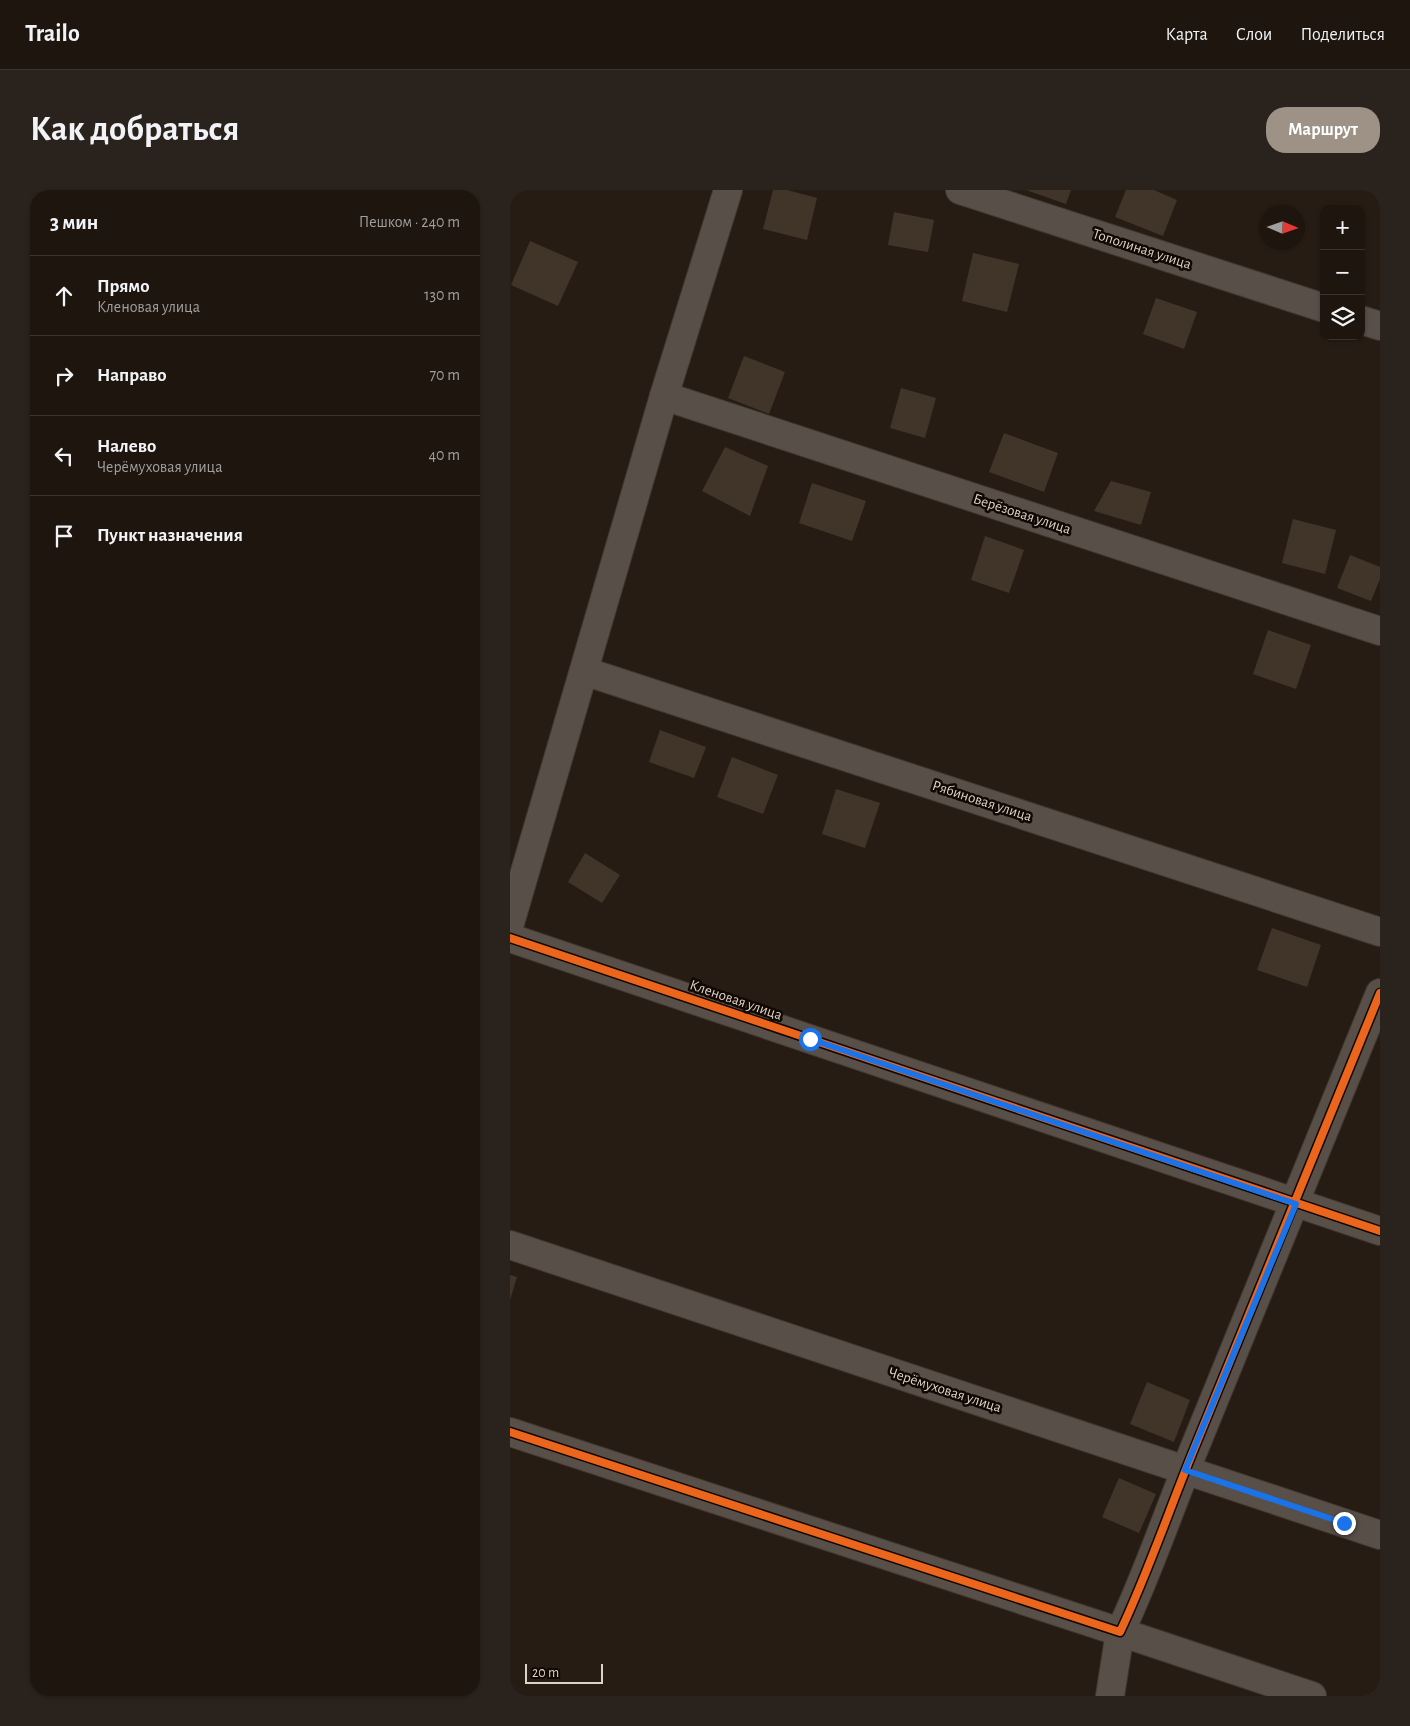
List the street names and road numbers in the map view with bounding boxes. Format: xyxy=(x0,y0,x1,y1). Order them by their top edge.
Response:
street label: Тополиная улица xyxy=(1091,226,1193,272)
street label: Берёзовая улица xyxy=(971,491,1073,537)
street label: Рябиновая улица xyxy=(930,778,1034,824)
street label: Кленовая улица xyxy=(688,977,784,1023)
street label: Черёмуховая улица xyxy=(887,1365,1003,1415)

